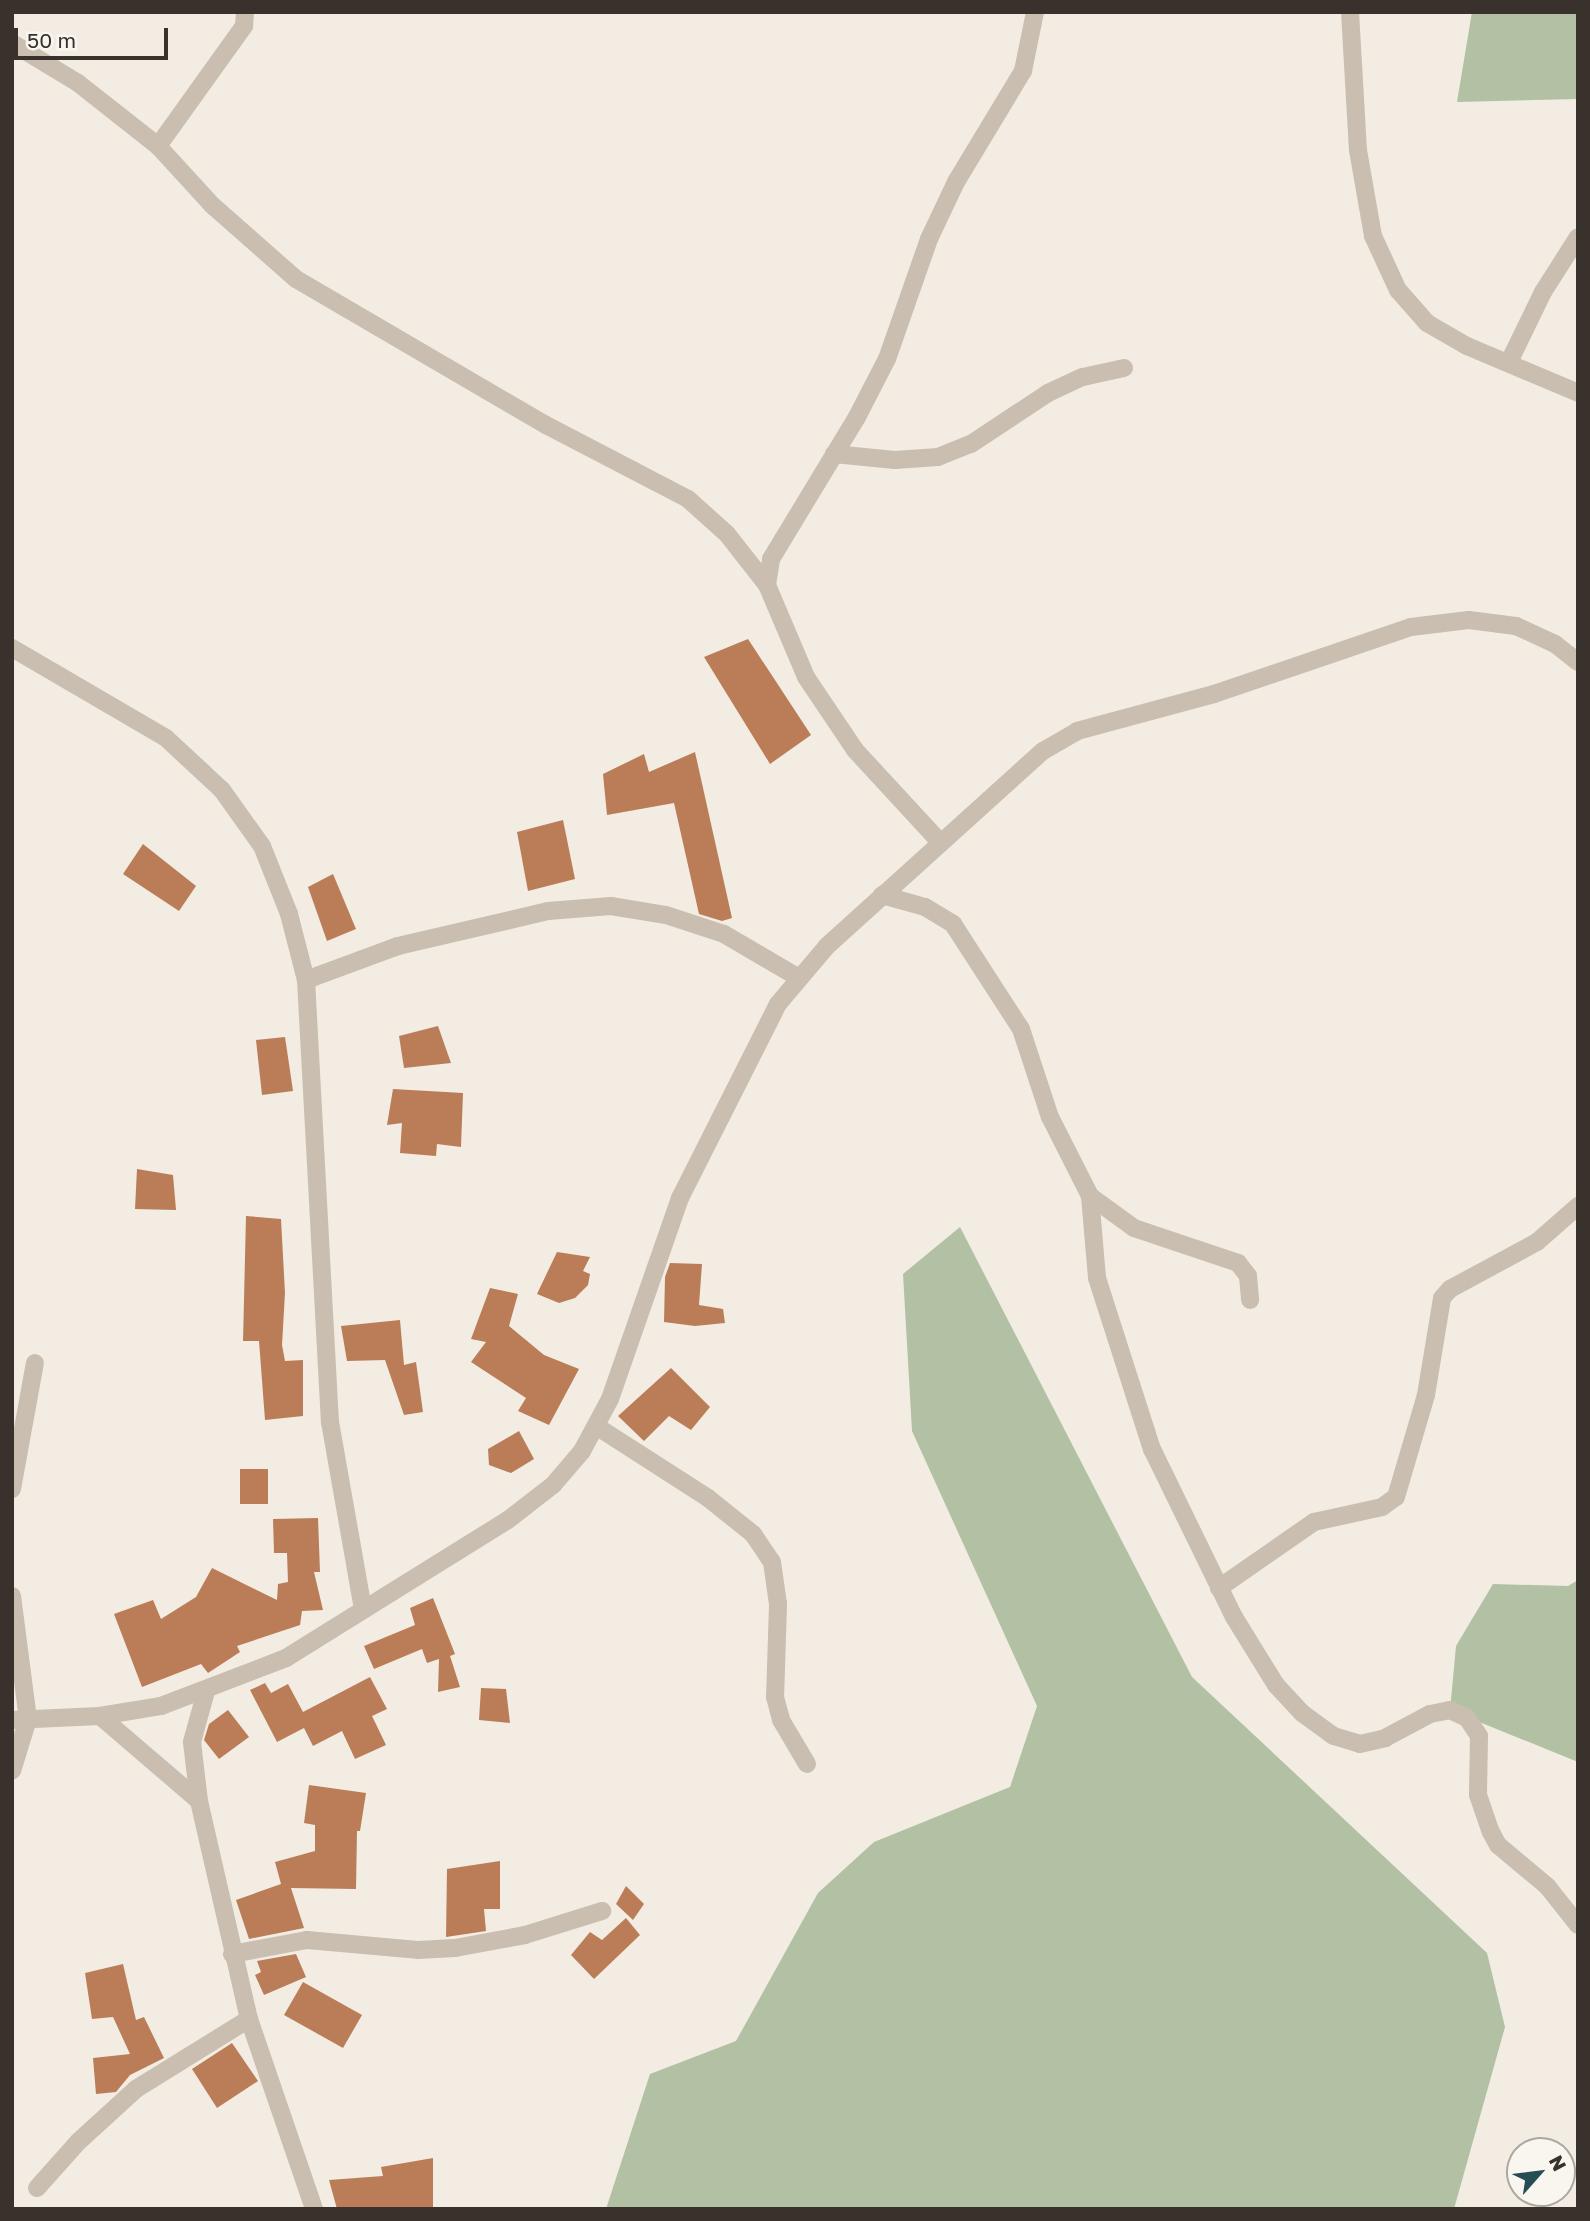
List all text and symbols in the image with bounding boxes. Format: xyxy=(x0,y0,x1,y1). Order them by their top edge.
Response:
scale bar xyxy=(18,14,172,58)
text: 50 m xyxy=(27,27,76,53)
north arrow xyxy=(1506,2137,1576,2207)
text: N xyxy=(1545,2151,1572,2175)

